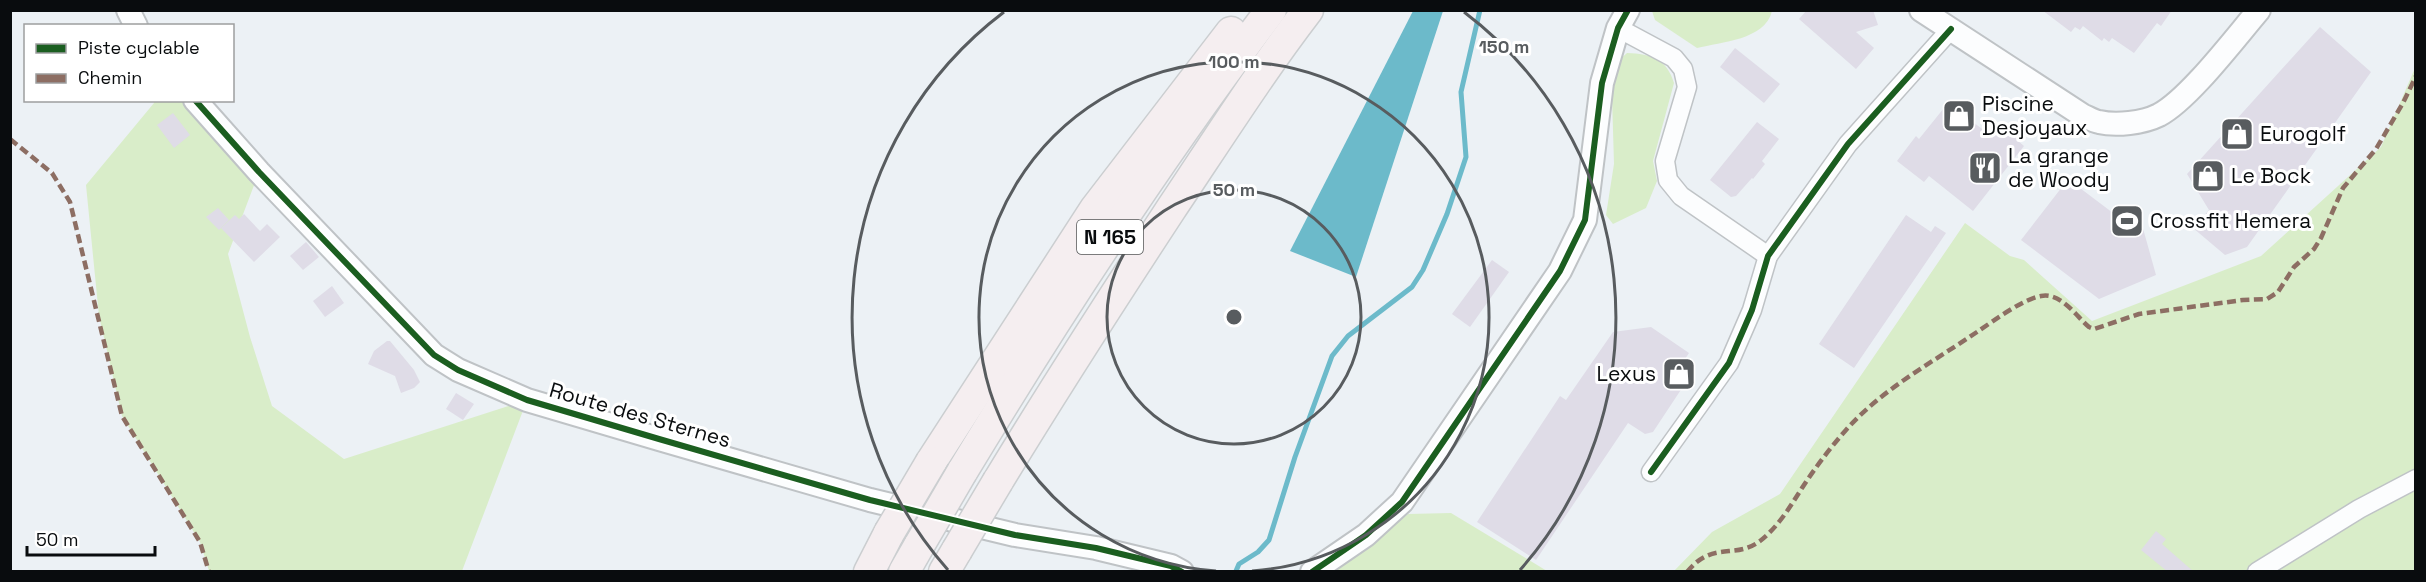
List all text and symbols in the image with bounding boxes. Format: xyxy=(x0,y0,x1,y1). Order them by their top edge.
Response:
legend xyxy=(24,24,234,102)
text: 150 m xyxy=(1479,35,1529,58)
text: Piste cyclable xyxy=(78,36,200,59)
text: 100 m xyxy=(1208,50,1260,73)
text: Chemin xyxy=(78,66,142,89)
place label: Piscine Desjoyaux xyxy=(1982,90,2088,141)
shop icon: Piscine Desjoyaux xyxy=(1941,98,1977,134)
shop icon: Eurogolf xyxy=(2219,116,2255,152)
place label: Eurogolf xyxy=(2260,120,2346,147)
place label: La grange de Woody xyxy=(2008,142,2110,193)
restaurant icon: La grange de Woody xyxy=(1967,150,2003,186)
shop icon: Le Bock xyxy=(2190,158,2226,194)
place label: Le Bock xyxy=(2231,162,2311,189)
text: 50 m xyxy=(1213,178,1255,201)
sports icon: Crossfit Hemera xyxy=(2109,203,2145,239)
place label: Crossfit Hemera xyxy=(2150,207,2311,234)
road number: N 165 xyxy=(1077,220,1143,254)
centre of rings xyxy=(1224,307,1244,327)
shop icon: Lexus xyxy=(1661,356,1697,392)
place label: Lexus xyxy=(1596,360,1656,387)
street label: Route des Sternes xyxy=(546,376,734,453)
scale bar xyxy=(27,519,154,557)
text: 50 m xyxy=(36,528,78,551)

